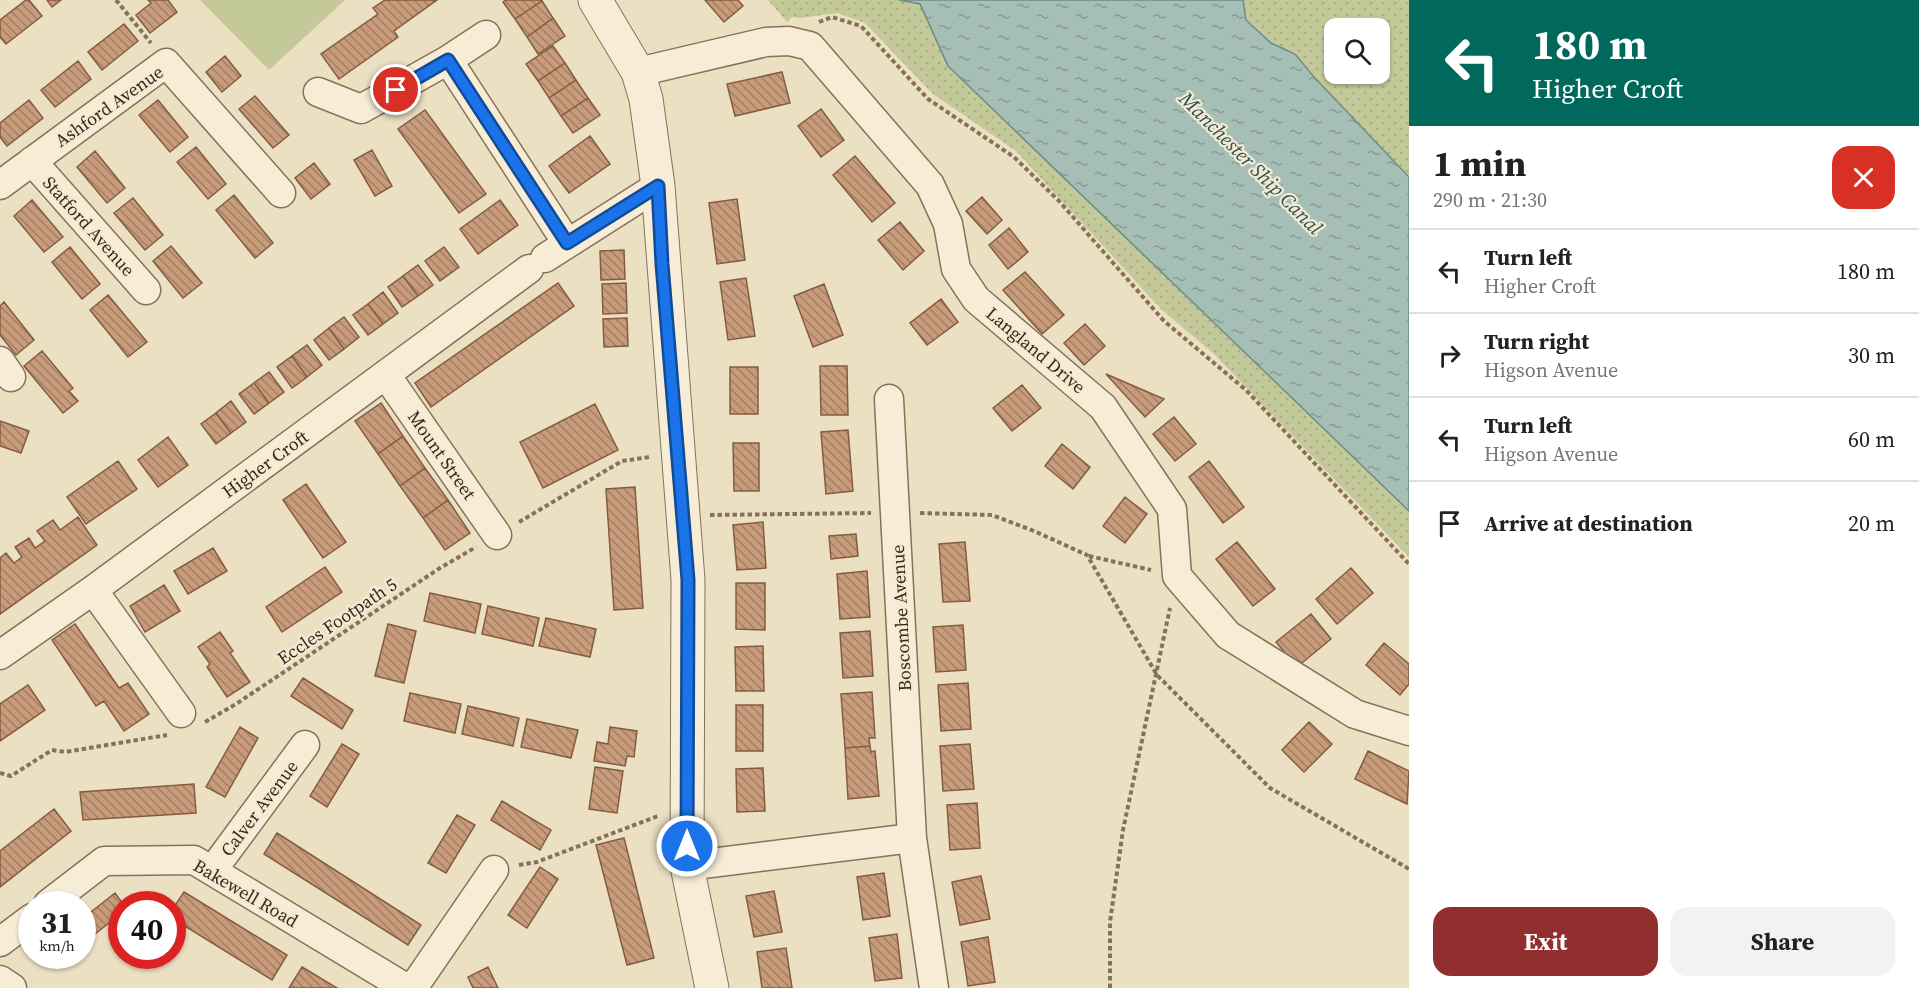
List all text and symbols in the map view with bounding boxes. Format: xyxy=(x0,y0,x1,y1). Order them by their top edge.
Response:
text: 180 m xyxy=(1532,15,1647,73)
map controls xyxy=(1324,18,1390,84)
button: search xyxy=(1324,18,1390,84)
icon: left xyxy=(1433,24,1511,102)
street label: Ashford Avenue xyxy=(50,59,168,153)
pin xyxy=(370,64,421,115)
text: Higher Croft xyxy=(1532,70,1683,107)
icon: arrive xyxy=(379,73,412,106)
water label: Manchester Ship Canal xyxy=(1172,84,1329,241)
text: 1 min xyxy=(1433,139,1526,188)
button: close xyxy=(1832,146,1895,209)
street label: Statford Avenue xyxy=(37,171,141,281)
text: 290 m · 21:30 xyxy=(1433,186,1547,214)
text: Turn left xyxy=(1484,242,1572,272)
icon: left xyxy=(1433,255,1466,288)
text: 180 m xyxy=(1837,256,1895,286)
text: Higher Croft xyxy=(1484,272,1596,300)
street label: Langland Drive xyxy=(981,301,1091,399)
text: Turn right xyxy=(1484,326,1589,356)
icon: right xyxy=(1433,339,1466,372)
text: 30 m xyxy=(1848,340,1895,370)
text: Higson Avenue xyxy=(1484,356,1618,384)
street label: Mount Street xyxy=(402,405,482,505)
text: Turn left xyxy=(1484,410,1572,440)
icon: left xyxy=(1433,423,1466,456)
street label: Higher Croft xyxy=(217,424,313,504)
text: 60 m xyxy=(1848,424,1895,454)
text: Higson Avenue xyxy=(1484,440,1618,468)
icon: arrive xyxy=(1433,507,1466,540)
text: Arrive at destination xyxy=(1484,508,1693,538)
text: 20 m xyxy=(1848,508,1895,538)
street label: Boscombe Avenue xyxy=(885,544,917,692)
street label: Eccles Footpath 5 xyxy=(272,572,402,670)
street label: Calver Avenue xyxy=(215,755,303,861)
position arrow xyxy=(655,814,719,878)
street label: Bakewell Road xyxy=(189,853,303,933)
speed limit sign: 40 xyxy=(108,891,186,969)
text: 31 xyxy=(41,902,73,943)
button: Exit xyxy=(1433,907,1658,976)
button: Share xyxy=(1670,907,1895,976)
text: km/h xyxy=(39,935,75,956)

